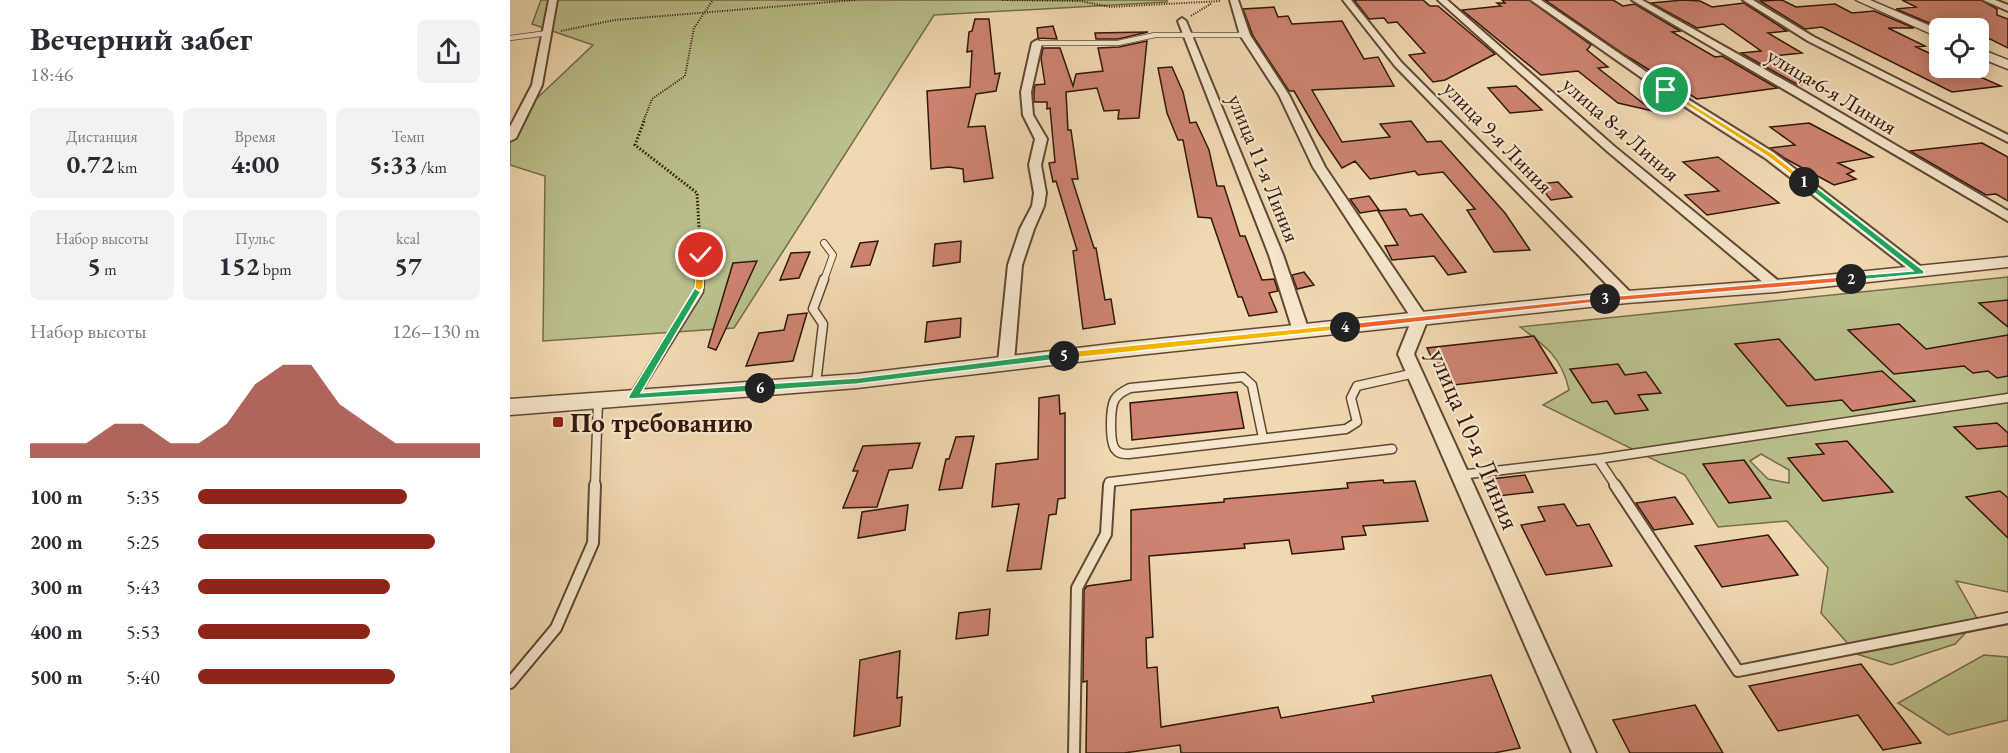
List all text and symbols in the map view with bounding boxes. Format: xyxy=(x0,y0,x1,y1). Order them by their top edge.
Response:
text: Вечерний забег xyxy=(30,17,252,60)
map controls xyxy=(1929,18,1989,78)
button: locate xyxy=(1929,18,1989,78)
button: share xyxy=(417,20,480,83)
street label: улица 6-я Линия xyxy=(1762,41,1903,141)
text: 18:46 xyxy=(30,61,73,87)
pin xyxy=(1640,64,1691,115)
street label: улица 8-я Линия xyxy=(1556,70,1686,188)
icon: arrive xyxy=(1649,73,1682,106)
street label: улица 9-я Линия xyxy=(1437,74,1560,200)
street label: улица 11-я Линия xyxy=(1221,90,1307,247)
text: Дистанция xyxy=(66,126,138,147)
text: Время xyxy=(234,126,276,147)
text: Темп xyxy=(391,126,425,147)
text: 0.72 xyxy=(67,147,114,181)
text: 4:00 xyxy=(231,147,279,181)
text: 5:33 xyxy=(369,147,418,181)
text: km xyxy=(114,157,137,178)
text: /km xyxy=(418,157,447,178)
pin: 1 xyxy=(1789,167,1819,197)
text: 1 xyxy=(1800,171,1808,192)
text: Набор высоты xyxy=(55,228,149,249)
text: Пульс xyxy=(235,228,275,249)
text: kcal xyxy=(396,228,420,249)
pin xyxy=(675,229,726,280)
icon: check xyxy=(684,238,717,271)
text: 5 xyxy=(87,249,101,283)
text: 152 xyxy=(218,249,260,283)
text: 57 xyxy=(394,249,422,283)
text: m xyxy=(101,259,117,280)
text: bpm xyxy=(260,259,292,280)
pin: 2 xyxy=(1836,264,1866,294)
text: 2 xyxy=(1847,268,1855,289)
pin: 3 xyxy=(1590,284,1620,314)
text: 3 xyxy=(1601,288,1609,309)
pin: 4 xyxy=(1330,312,1360,342)
text: 4 xyxy=(1341,316,1349,337)
text: Набор высоты xyxy=(30,318,146,344)
text: 126–130 m xyxy=(392,318,480,344)
pin: 5 xyxy=(1049,341,1079,371)
street label: улица 10-я Линия xyxy=(1421,343,1529,535)
text: 5 xyxy=(1060,345,1068,366)
pin: 6 xyxy=(745,373,775,403)
text: 6 xyxy=(756,377,764,398)
place label: По требованию xyxy=(570,405,753,440)
marker: По требованию xyxy=(551,415,565,429)
text: 100 m xyxy=(30,484,83,510)
text: 5:35 xyxy=(126,484,160,510)
text: 200 m xyxy=(30,529,83,555)
text: 5:25 xyxy=(126,529,160,555)
text: 300 m xyxy=(30,574,83,600)
text: 5:43 xyxy=(126,574,160,600)
text: 400 m xyxy=(30,619,83,645)
text: 5:53 xyxy=(126,619,160,645)
text: 500 m xyxy=(30,664,83,690)
text: 5:40 xyxy=(126,664,160,690)

